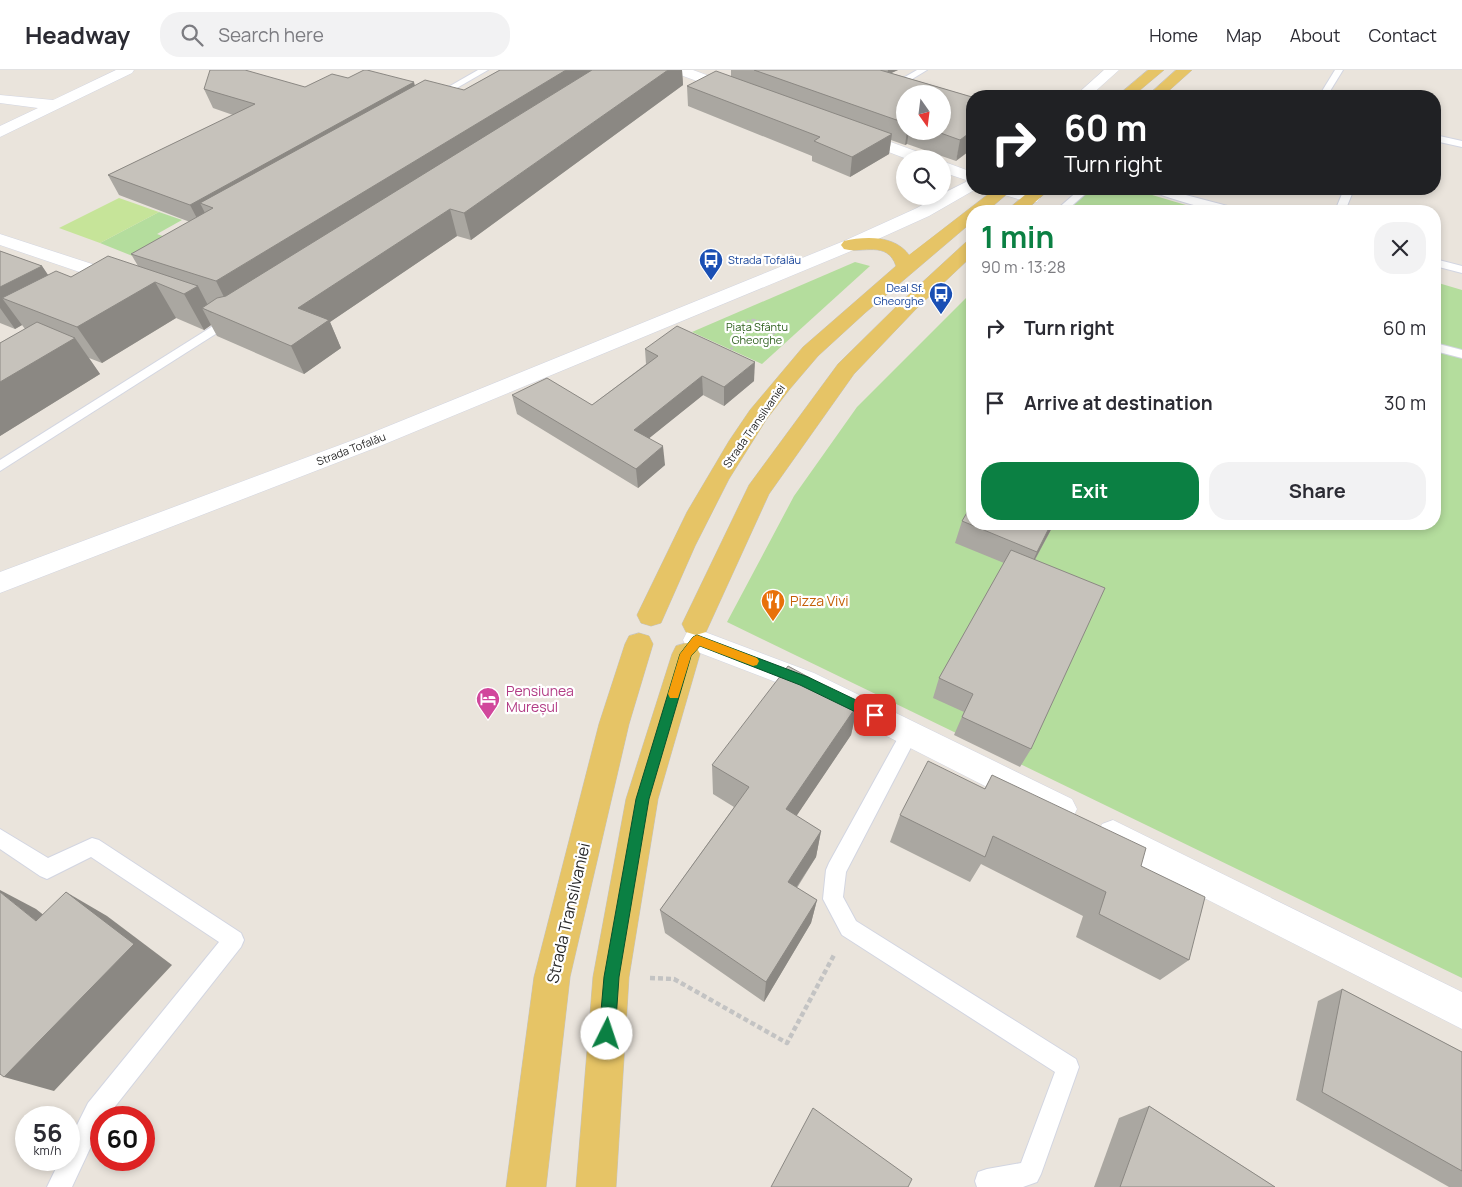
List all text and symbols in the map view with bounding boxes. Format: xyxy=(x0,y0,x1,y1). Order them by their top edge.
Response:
search box xyxy=(160,12,510,57)
text: Headway xyxy=(25,18,130,51)
icon: search xyxy=(178,21,206,49)
text: Search here xyxy=(218,22,324,48)
text: Home xyxy=(1149,23,1198,47)
text: Map xyxy=(1226,23,1262,47)
text: About xyxy=(1290,23,1340,47)
text: Contact xyxy=(1368,23,1437,47)
north arrow xyxy=(896,85,951,140)
map controls xyxy=(896,85,951,205)
text: 60 m xyxy=(1064,104,1147,152)
icon: right xyxy=(981,110,1046,175)
text: Turn right xyxy=(1064,149,1162,179)
button: search xyxy=(896,150,951,205)
text: 1 min xyxy=(981,216,1054,257)
button: close xyxy=(1374,222,1426,274)
bus stop icon: Strada Tofalău xyxy=(698,247,724,281)
place label: Strada Tofalău xyxy=(728,252,801,267)
text: 90 m · 13:28 xyxy=(981,256,1066,278)
place label: Deal Sf. Gheorghe xyxy=(874,280,925,308)
bus stop icon: Deal Sf. Gheorghe xyxy=(928,281,954,315)
icon: right xyxy=(981,314,1009,342)
text: Turn right xyxy=(1024,315,1114,341)
text: 60 m xyxy=(1383,315,1426,341)
park label: Piața Sfântu Gheorghe xyxy=(726,319,788,347)
street label: Strada Transilvaniei xyxy=(719,381,788,470)
icon: arrive xyxy=(981,389,1009,417)
text: Arrive at destination xyxy=(1024,390,1213,416)
text: 30 m xyxy=(1384,390,1426,416)
street label: Strada Tofalău xyxy=(314,428,388,469)
button: Exit xyxy=(981,462,1199,520)
button: Share xyxy=(1209,462,1426,520)
restaurant icon: Pizza Vivi xyxy=(760,588,786,622)
place label: Pizza Vivi xyxy=(790,591,849,610)
place label: Pensiunea Mureșul xyxy=(506,681,574,716)
hotel icon: Pensiunea Mureșul xyxy=(475,686,501,720)
pin xyxy=(854,694,896,736)
icon: arrive xyxy=(861,701,889,729)
street label: Strada Transilvaniei xyxy=(541,841,595,985)
position arrow xyxy=(580,1007,632,1059)
speed limit sign: 60 xyxy=(90,1106,155,1171)
text: 56 xyxy=(32,1115,63,1150)
text: km/h xyxy=(34,1142,61,1159)

